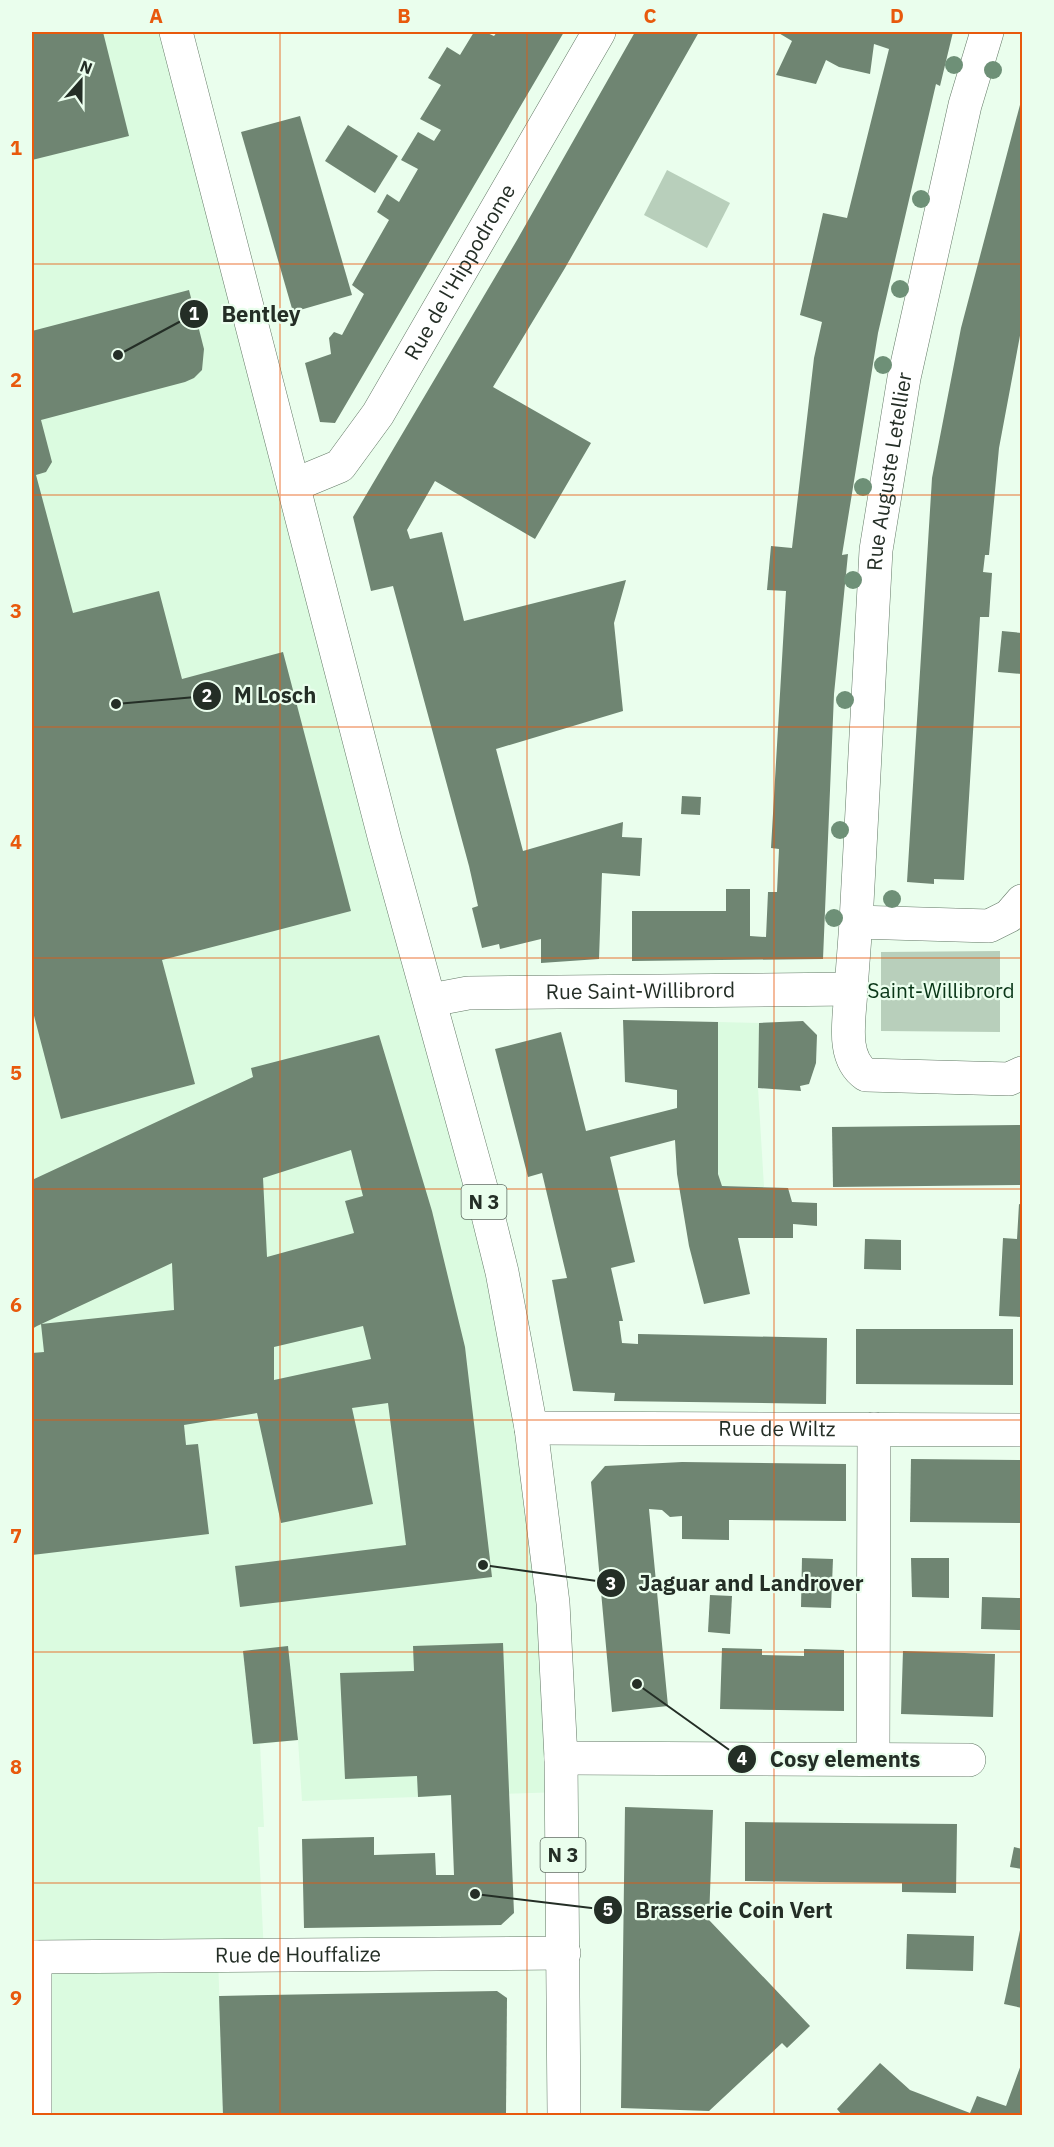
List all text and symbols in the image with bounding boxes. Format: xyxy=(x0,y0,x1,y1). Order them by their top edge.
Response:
text: A xyxy=(149,2,163,29)
text: B xyxy=(397,2,411,29)
text: C xyxy=(643,2,657,29)
text: D xyxy=(890,2,904,29)
north arrow xyxy=(51,51,111,111)
text: N xyxy=(77,56,95,78)
text: 1 xyxy=(10,134,22,161)
street label: Rue de l'Hippodrome xyxy=(397,179,521,365)
callout: Bentley xyxy=(179,294,313,334)
text: Bentley xyxy=(221,299,301,328)
text: 1 xyxy=(189,302,200,325)
text: 2 xyxy=(10,366,22,393)
street label: Rue Auguste Letellier xyxy=(860,369,918,572)
text: 3 xyxy=(10,597,22,624)
callout: M Losch xyxy=(192,676,328,716)
text: M Losch xyxy=(234,680,316,709)
text: 2 xyxy=(202,684,212,707)
text: 4 xyxy=(10,828,22,855)
street label: Rue Saint-Willibrord xyxy=(545,975,735,1005)
park label: Saint-Willibrord xyxy=(867,976,1015,1004)
text: 5 xyxy=(10,1059,22,1086)
road number: N 3 xyxy=(462,1185,506,1219)
text: 6 xyxy=(10,1291,22,1318)
street label: Rue de Wiltz xyxy=(718,1414,836,1442)
text: 7 xyxy=(10,1522,22,1549)
callout: Jaguar and Landrover xyxy=(596,1563,876,1603)
text: Jaguar and Landrover xyxy=(638,1568,864,1597)
text: 3 xyxy=(606,1572,616,1595)
callout: Cosy elements xyxy=(727,1739,932,1779)
text: Cosy elements xyxy=(770,1744,920,1773)
text: 4 xyxy=(737,1747,748,1770)
text: 8 xyxy=(10,1753,22,1780)
road number: N 3 xyxy=(540,1838,586,1872)
callout: Brasserie Coin Vert xyxy=(593,1890,845,1930)
text: Brasserie Coin Vert xyxy=(635,1895,833,1924)
text: 5 xyxy=(603,1898,614,1921)
street label: Rue de Houffalize xyxy=(215,1939,381,1969)
text: 9 xyxy=(10,1984,22,2011)

